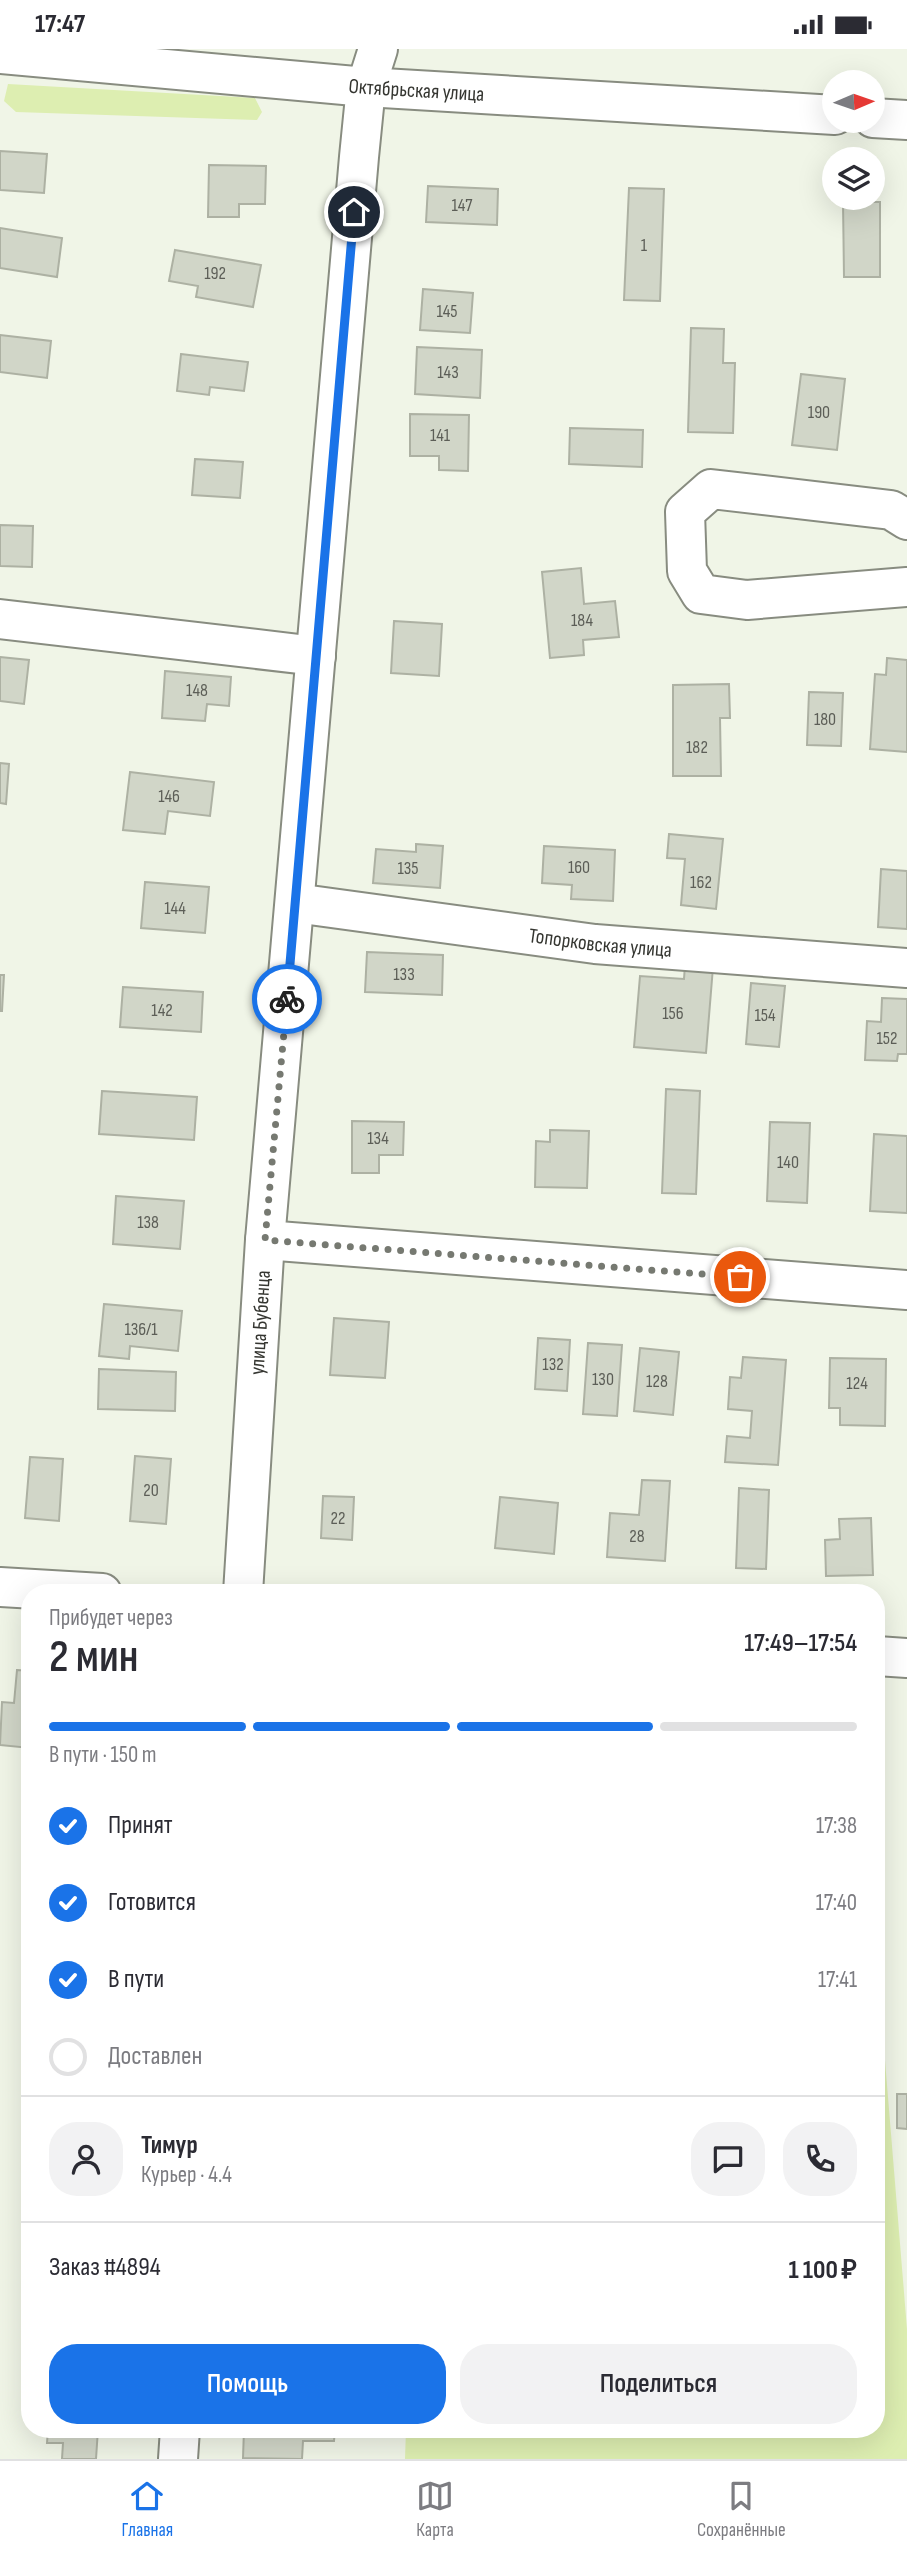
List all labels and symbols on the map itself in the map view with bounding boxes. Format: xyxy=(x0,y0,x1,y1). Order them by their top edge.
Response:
north arrow xyxy=(822,70,886,133)
street label: Октябрьская улица xyxy=(347,73,485,107)
pin xyxy=(324,182,384,242)
house number: 147 xyxy=(452,195,473,216)
house number: 1 xyxy=(641,235,648,256)
house number: 192 xyxy=(204,263,226,284)
house number: 145 xyxy=(436,301,458,322)
house number: 143 xyxy=(437,362,459,383)
house number: 190 xyxy=(808,402,830,423)
house number: 141 xyxy=(430,425,451,446)
house number: 184 xyxy=(571,610,594,631)
house number: 148 xyxy=(186,680,208,701)
house number: 180 xyxy=(814,709,836,730)
house number: 182 xyxy=(686,737,708,758)
house number: 146 xyxy=(158,786,180,807)
house number: 160 xyxy=(568,857,590,878)
house number: 135 xyxy=(397,858,419,879)
house number: 162 xyxy=(690,872,712,893)
house number: 144 xyxy=(164,898,186,919)
street label: Топорковская улица xyxy=(527,923,673,963)
courier xyxy=(252,964,322,1034)
house number: 133 xyxy=(393,964,415,985)
house number: 142 xyxy=(151,1000,173,1021)
house number: 156 xyxy=(662,1003,684,1024)
house number: 154 xyxy=(754,1005,776,1026)
house number: 152 xyxy=(877,1028,897,1049)
house number: 134 xyxy=(367,1128,389,1149)
house number: 140 xyxy=(777,1152,799,1173)
house number: 138 xyxy=(137,1212,159,1233)
pin xyxy=(710,1247,770,1307)
street label: улица Бубенца xyxy=(245,1269,276,1376)
house number: 136/1 xyxy=(124,1319,158,1340)
house number: 132 xyxy=(542,1354,564,1375)
house number: 130 xyxy=(592,1369,614,1390)
house number: 128 xyxy=(646,1371,668,1392)
house number: 124 xyxy=(846,1373,868,1394)
house number: 20 xyxy=(143,1480,159,1501)
house number: 22 xyxy=(331,1508,345,1529)
house number: 28 xyxy=(629,1526,645,1547)

